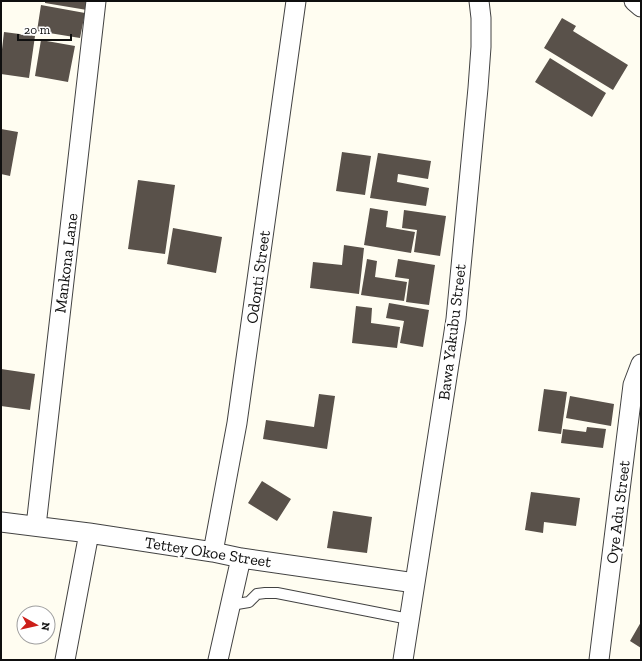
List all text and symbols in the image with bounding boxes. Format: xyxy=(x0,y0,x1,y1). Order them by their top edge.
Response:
scale bar xyxy=(18,16,71,42)
text: 20 m xyxy=(24,23,51,37)
street label: Mankona Lane xyxy=(50,212,82,314)
street label: Odonti Street xyxy=(242,229,274,325)
street label: Bawa Yakubu Street xyxy=(434,263,470,401)
street label: Oye Adu Street xyxy=(602,459,634,565)
street label: Tettey Okoe Street xyxy=(143,533,273,571)
north arrow xyxy=(16,605,56,645)
text: N xyxy=(38,621,52,632)

